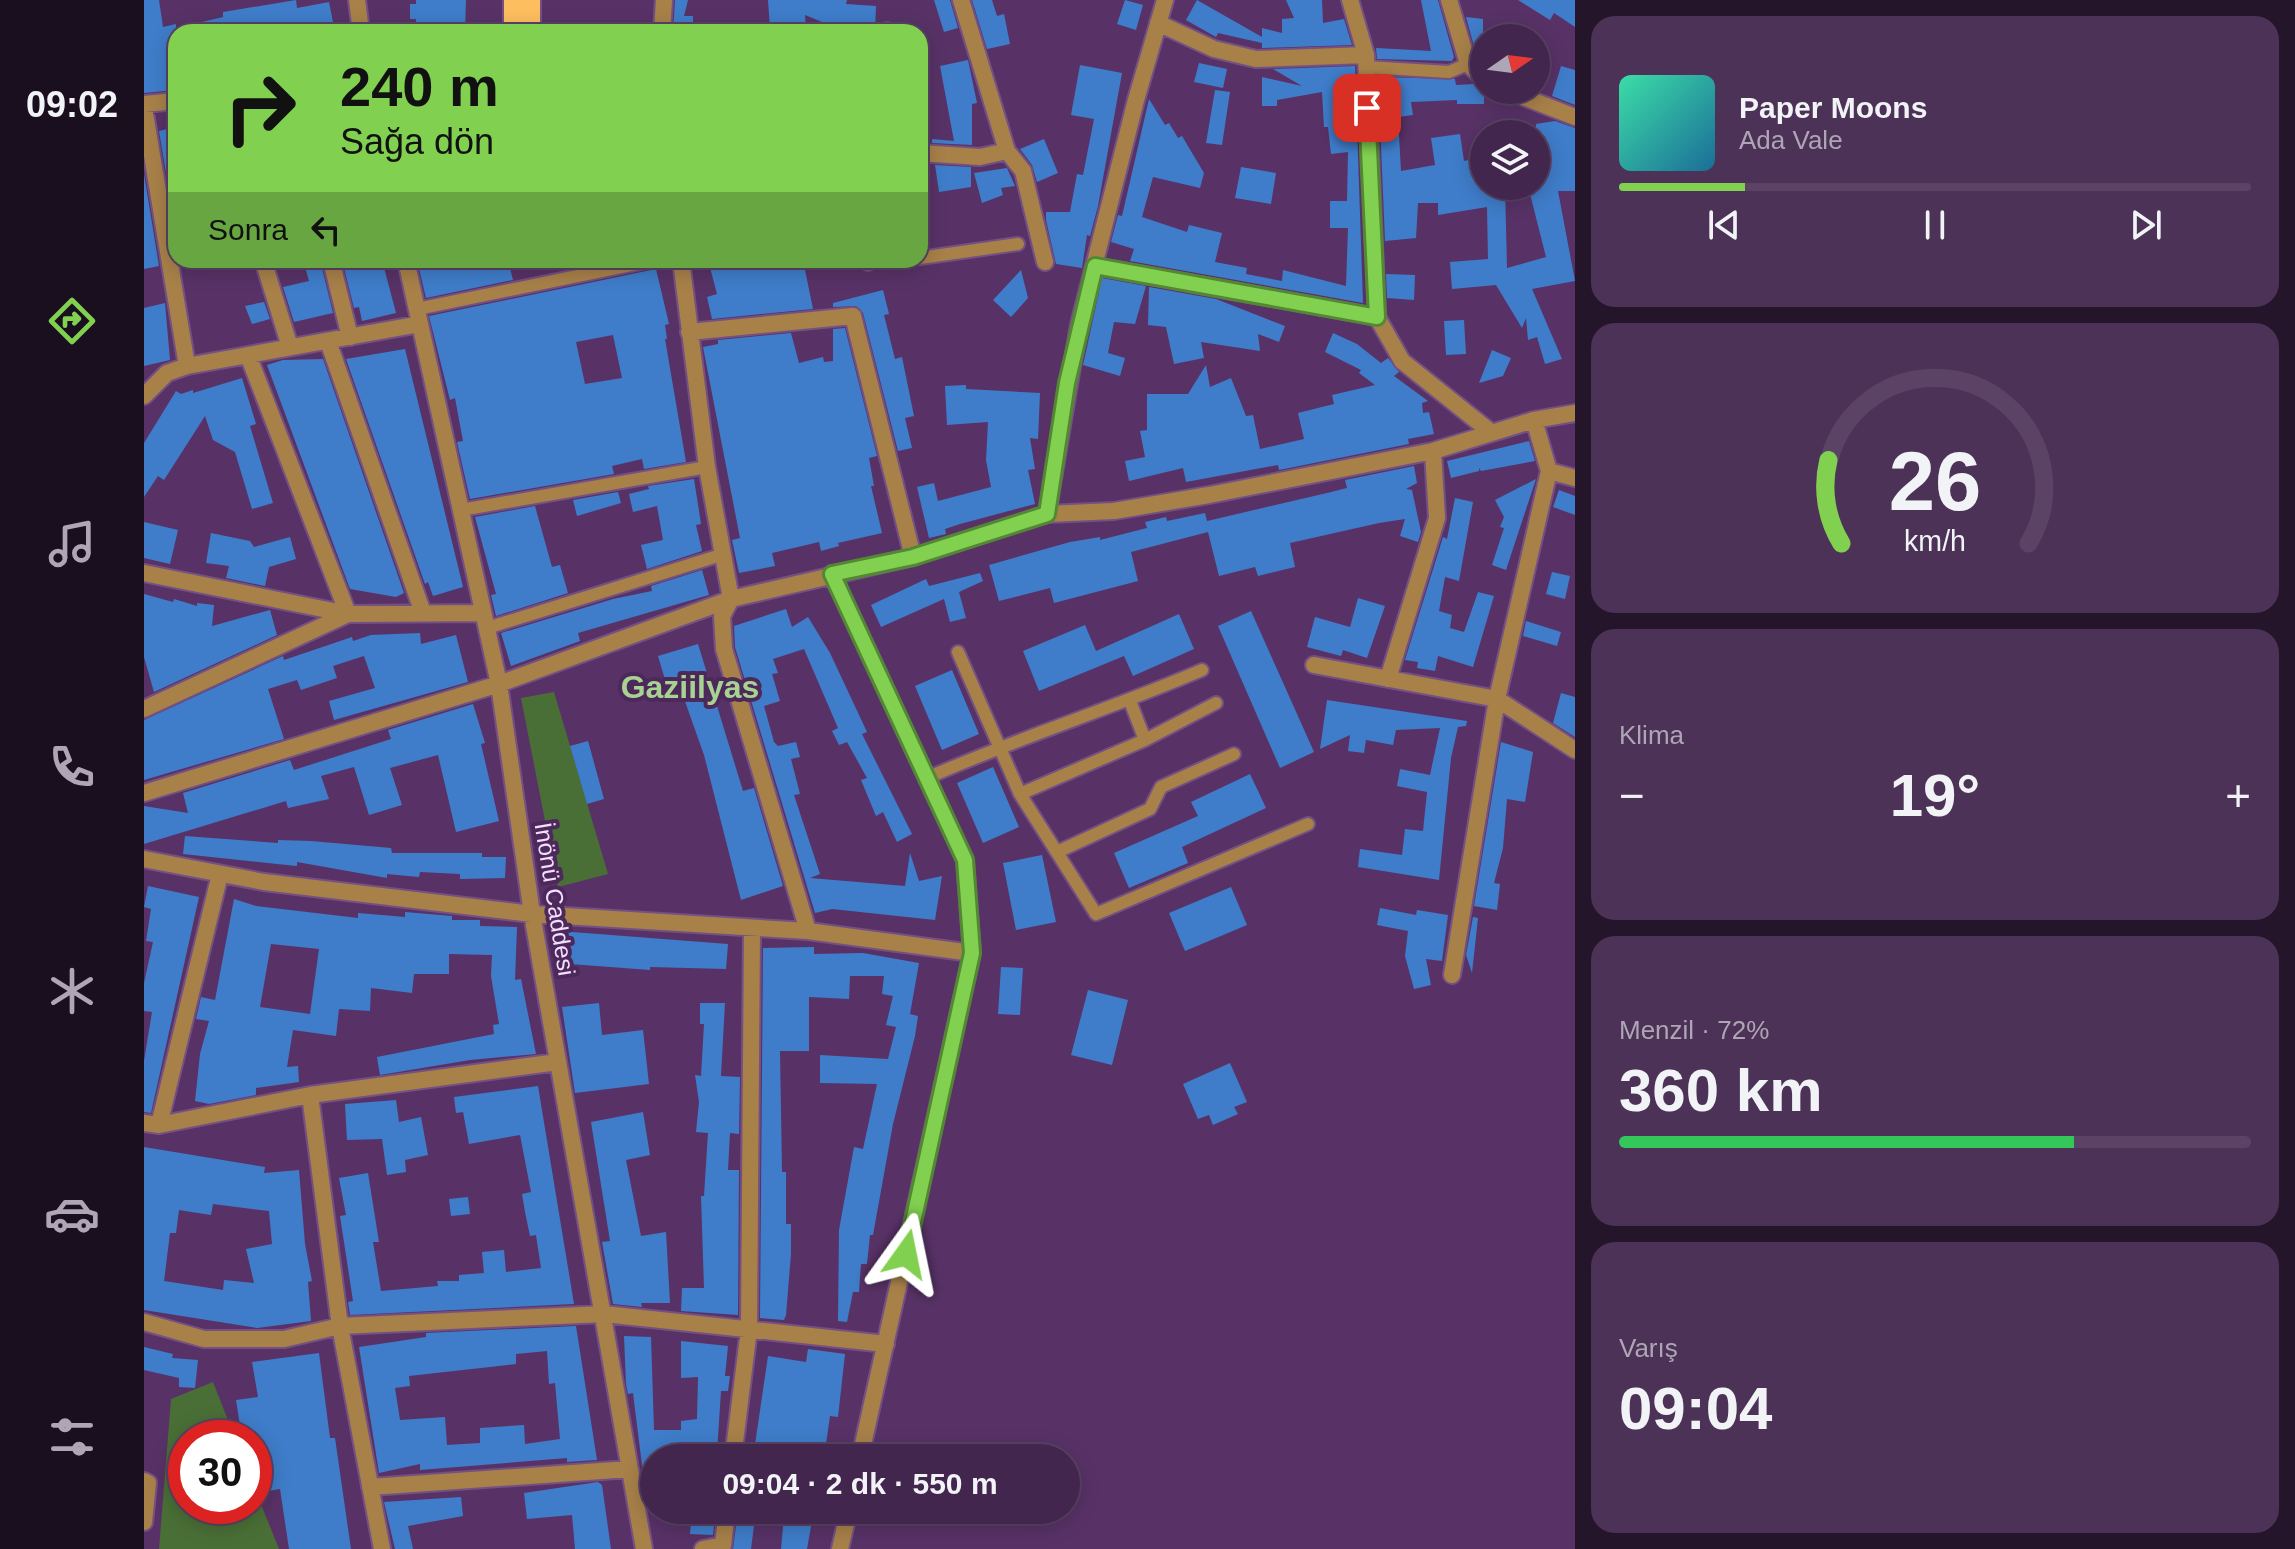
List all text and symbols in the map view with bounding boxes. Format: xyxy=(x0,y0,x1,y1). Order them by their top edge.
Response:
north arrow xyxy=(1470,24,1550,104)
map controls xyxy=(1470,24,1550,200)
text: 240 m xyxy=(340,55,499,118)
icon: right xyxy=(208,56,312,160)
pin xyxy=(1333,74,1401,142)
text: 09:02 xyxy=(26,84,118,125)
icon: arrive xyxy=(1345,86,1389,130)
text: Paper Moons xyxy=(1739,91,1927,124)
button: layers xyxy=(1470,120,1550,200)
text: Sağa dön xyxy=(340,121,494,162)
text: Ada Vale xyxy=(1739,125,1843,155)
icon: previous xyxy=(1702,203,1746,247)
icon: pause xyxy=(1913,203,1957,247)
icon: next xyxy=(2124,203,2168,247)
icon: left xyxy=(304,208,348,252)
text: Sonra xyxy=(208,213,288,246)
icon: directions xyxy=(44,293,100,349)
text: 26 xyxy=(1889,434,1981,527)
icon: music xyxy=(44,516,100,572)
text: km/h xyxy=(1904,525,1966,557)
district label: Gaziilyas xyxy=(621,669,759,705)
text: Klima xyxy=(1619,720,1684,750)
icon: phone xyxy=(44,739,100,795)
text: 19° xyxy=(1890,762,1980,829)
text: − xyxy=(1619,771,1645,820)
text: + xyxy=(2225,771,2251,820)
street label: İnönü Caddesi xyxy=(530,820,580,978)
icon: climate xyxy=(44,963,100,1019)
text: Menzil · 72% xyxy=(1619,1015,1769,1045)
text: 360 km xyxy=(1619,1057,1823,1124)
icon: car xyxy=(44,1186,100,1242)
position arrow xyxy=(864,1212,948,1296)
text: Varış xyxy=(1619,1333,1678,1363)
text: 09:04 xyxy=(1619,1375,1772,1442)
icon: filters xyxy=(44,1409,100,1465)
speed limit sign: 30 xyxy=(168,1420,272,1524)
text: 09:04 · 2 dk · 550 m xyxy=(722,1467,998,1500)

